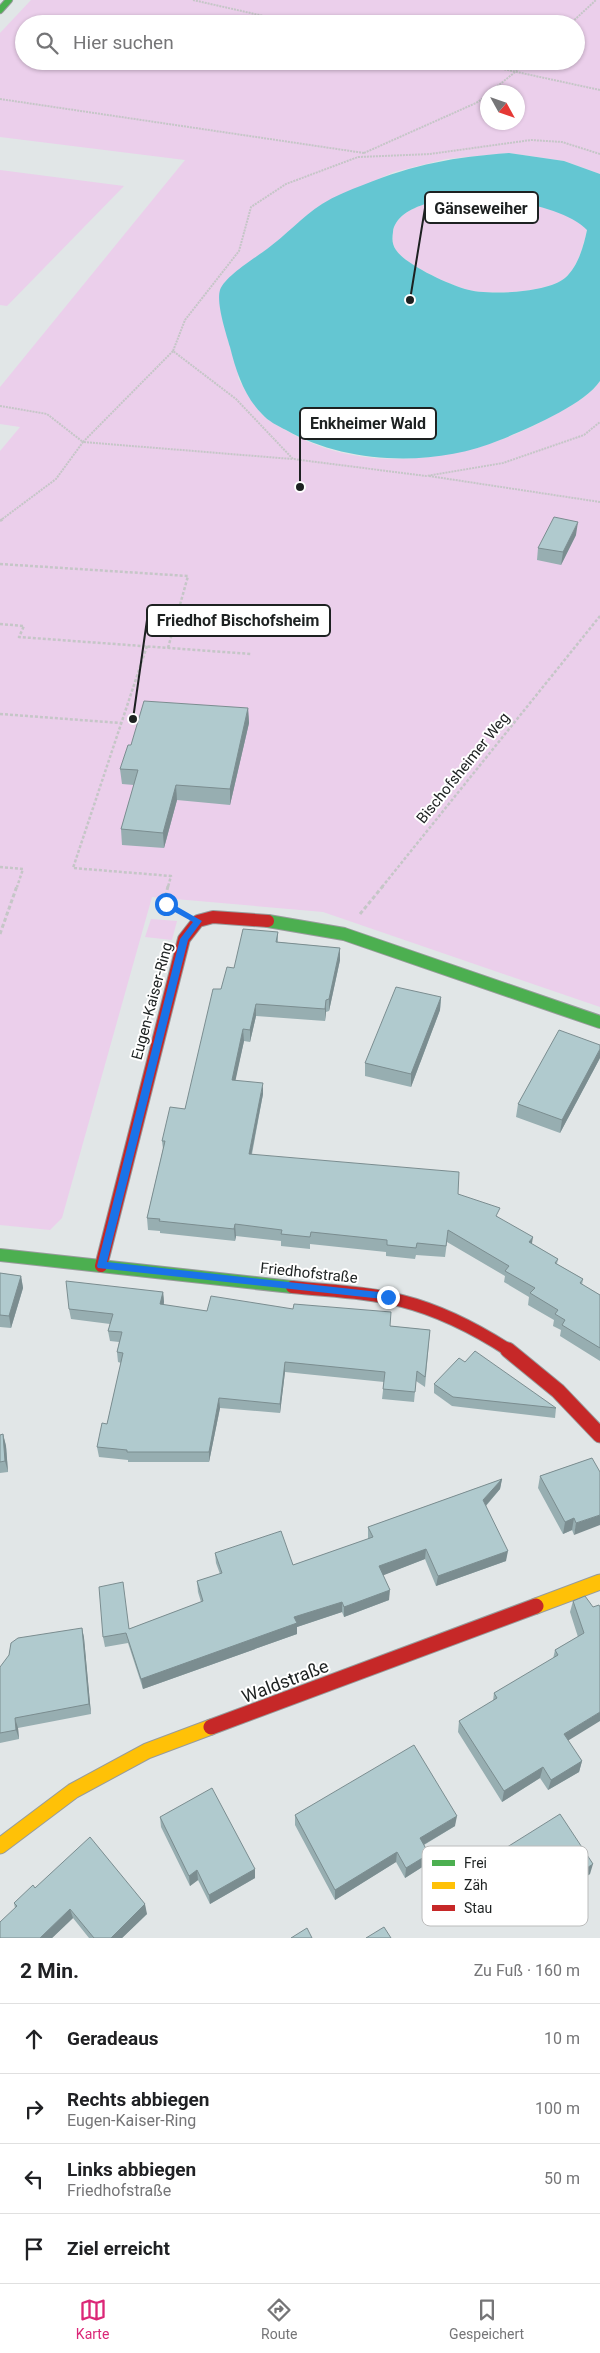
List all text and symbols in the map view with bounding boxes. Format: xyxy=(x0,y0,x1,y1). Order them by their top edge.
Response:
search box xyxy=(15,15,585,70)
icon: search xyxy=(33,29,61,57)
text: Hier suchen xyxy=(73,31,174,54)
north arrow xyxy=(480,85,525,130)
callout: Gänseweiher xyxy=(425,192,538,223)
text: Gänseweiher xyxy=(434,199,528,218)
callout: Enkheimer Wald xyxy=(300,408,436,439)
text: Enkheimer Wald xyxy=(310,414,426,433)
callout: Friedhof Bischofsheim xyxy=(147,605,330,636)
text: Friedhof Bischofsheim xyxy=(157,611,319,630)
street label: Bischofsheimer Weg xyxy=(413,709,513,827)
route start xyxy=(155,893,178,916)
street label: Eugen-Kaiser-Ring xyxy=(128,940,176,1062)
street label: Friedhofstraße xyxy=(259,1259,359,1287)
route end xyxy=(377,1286,400,1309)
street label: Waldstraße xyxy=(239,1655,331,1707)
legend xyxy=(422,1846,588,1926)
text: Frei xyxy=(464,1855,487,1871)
text: Zäh xyxy=(464,1877,488,1893)
text: Stau xyxy=(464,1900,492,1916)
text: 2 Min. xyxy=(20,1959,79,1983)
text: Zu Fuß · 160 m xyxy=(474,1961,580,1980)
icon: ahead xyxy=(20,2025,48,2053)
text: Geradeaus xyxy=(67,2027,159,2050)
text: 10 m xyxy=(544,2029,580,2048)
text: Rechts abbiegen xyxy=(67,2088,209,2111)
icon: right xyxy=(20,2095,48,2123)
text: 100 m xyxy=(535,2099,580,2118)
text: Eugen-Kaiser-Ring xyxy=(67,2111,196,2130)
text: Links abbiegen xyxy=(67,2158,196,2181)
icon: left xyxy=(20,2165,48,2193)
text: 50 m xyxy=(544,2169,580,2188)
text: Friedhofstraße xyxy=(67,2181,171,2200)
icon: arrive xyxy=(20,2235,48,2263)
text: Ziel erreicht xyxy=(67,2237,170,2260)
tab: Karte xyxy=(76,2296,109,2342)
tab: Route xyxy=(261,2296,297,2342)
tab: Gespeichert xyxy=(449,2296,524,2342)

